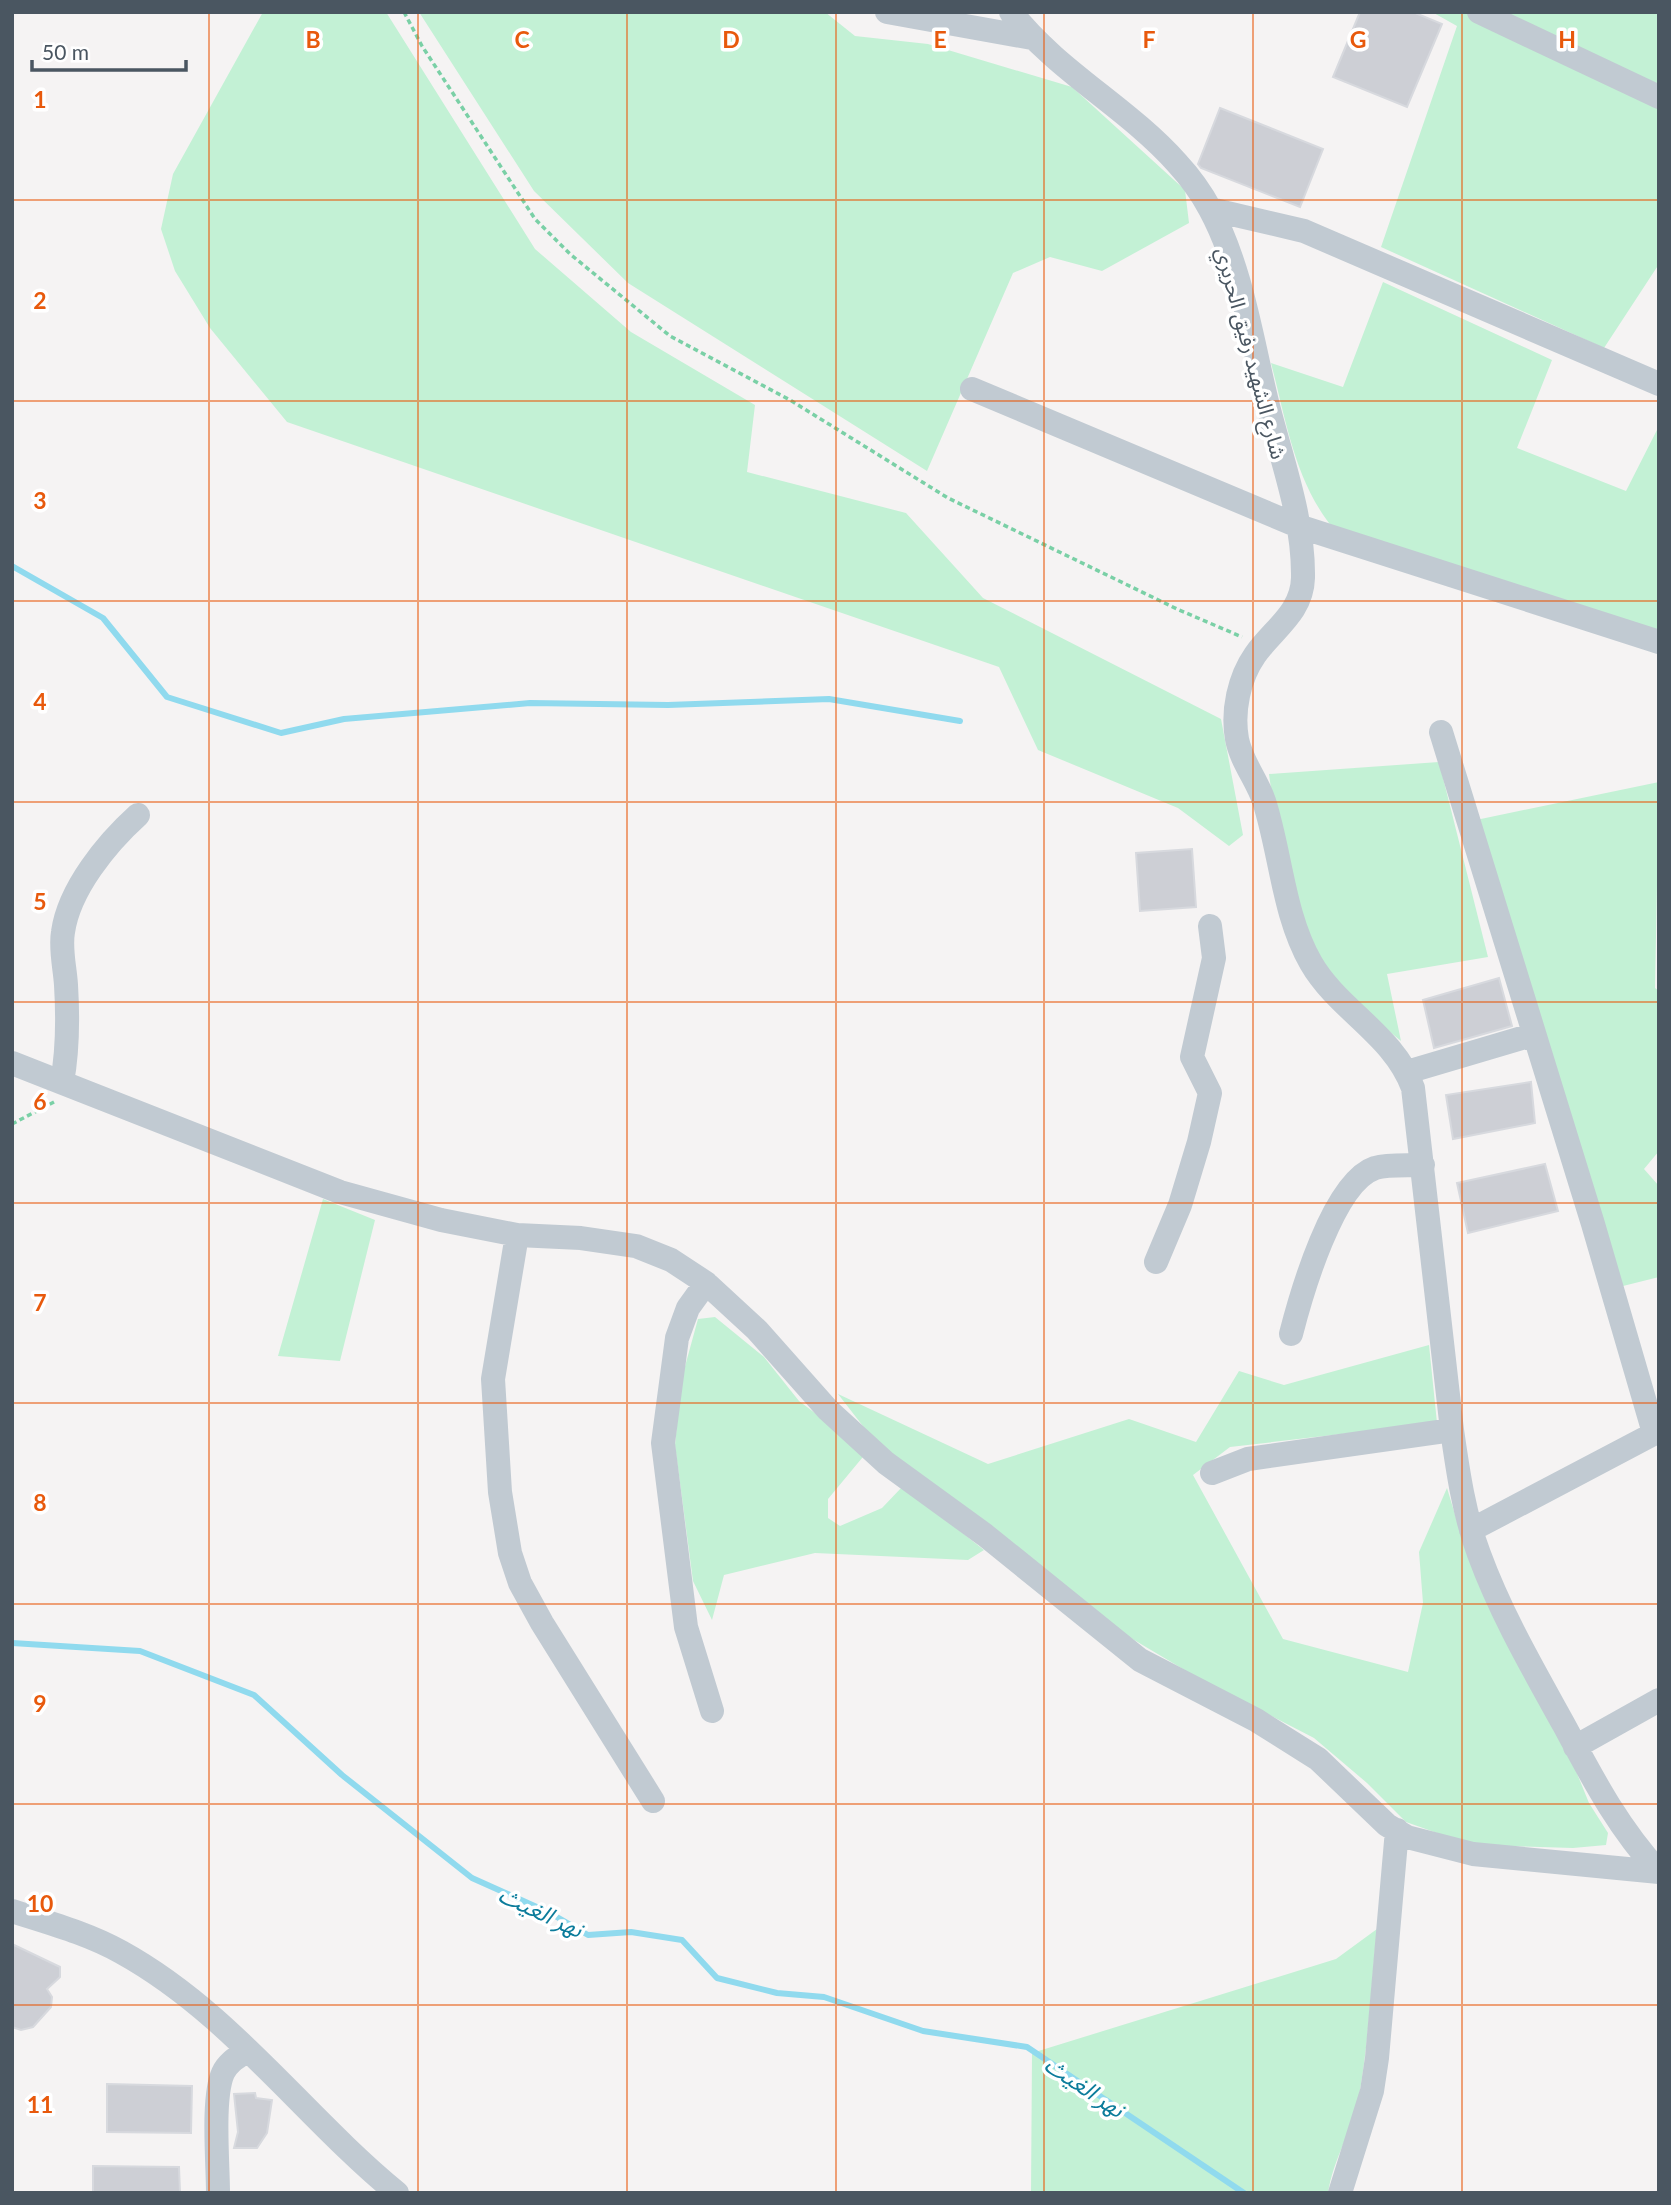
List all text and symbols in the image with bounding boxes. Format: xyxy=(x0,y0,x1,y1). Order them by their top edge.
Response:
text: B xyxy=(305,25,321,53)
text: C xyxy=(514,25,530,53)
text: D xyxy=(722,25,740,53)
text: E xyxy=(933,25,947,53)
text: F xyxy=(1142,25,1156,53)
text: G xyxy=(1350,25,1366,53)
text: H xyxy=(1558,25,1576,53)
scale bar xyxy=(32,28,186,72)
text: 50 m xyxy=(42,39,89,64)
text: 1 xyxy=(33,85,47,113)
street label: شارع الشهيد رفيق الحريري xyxy=(1207,244,1292,463)
text: 2 xyxy=(33,286,47,314)
text: 3 xyxy=(33,486,47,514)
text: 4 xyxy=(33,687,47,715)
text: 5 xyxy=(33,887,47,915)
text: 6 xyxy=(33,1087,47,1115)
text: 7 xyxy=(33,1288,47,1316)
text: 8 xyxy=(33,1488,47,1516)
text: 9 xyxy=(33,1689,47,1717)
water label: نهر الغيث xyxy=(494,1879,589,1944)
text: 10 xyxy=(27,1889,53,1917)
water label: نهر الغيث xyxy=(1040,2049,1132,2125)
text: 11 xyxy=(27,2090,53,2118)

